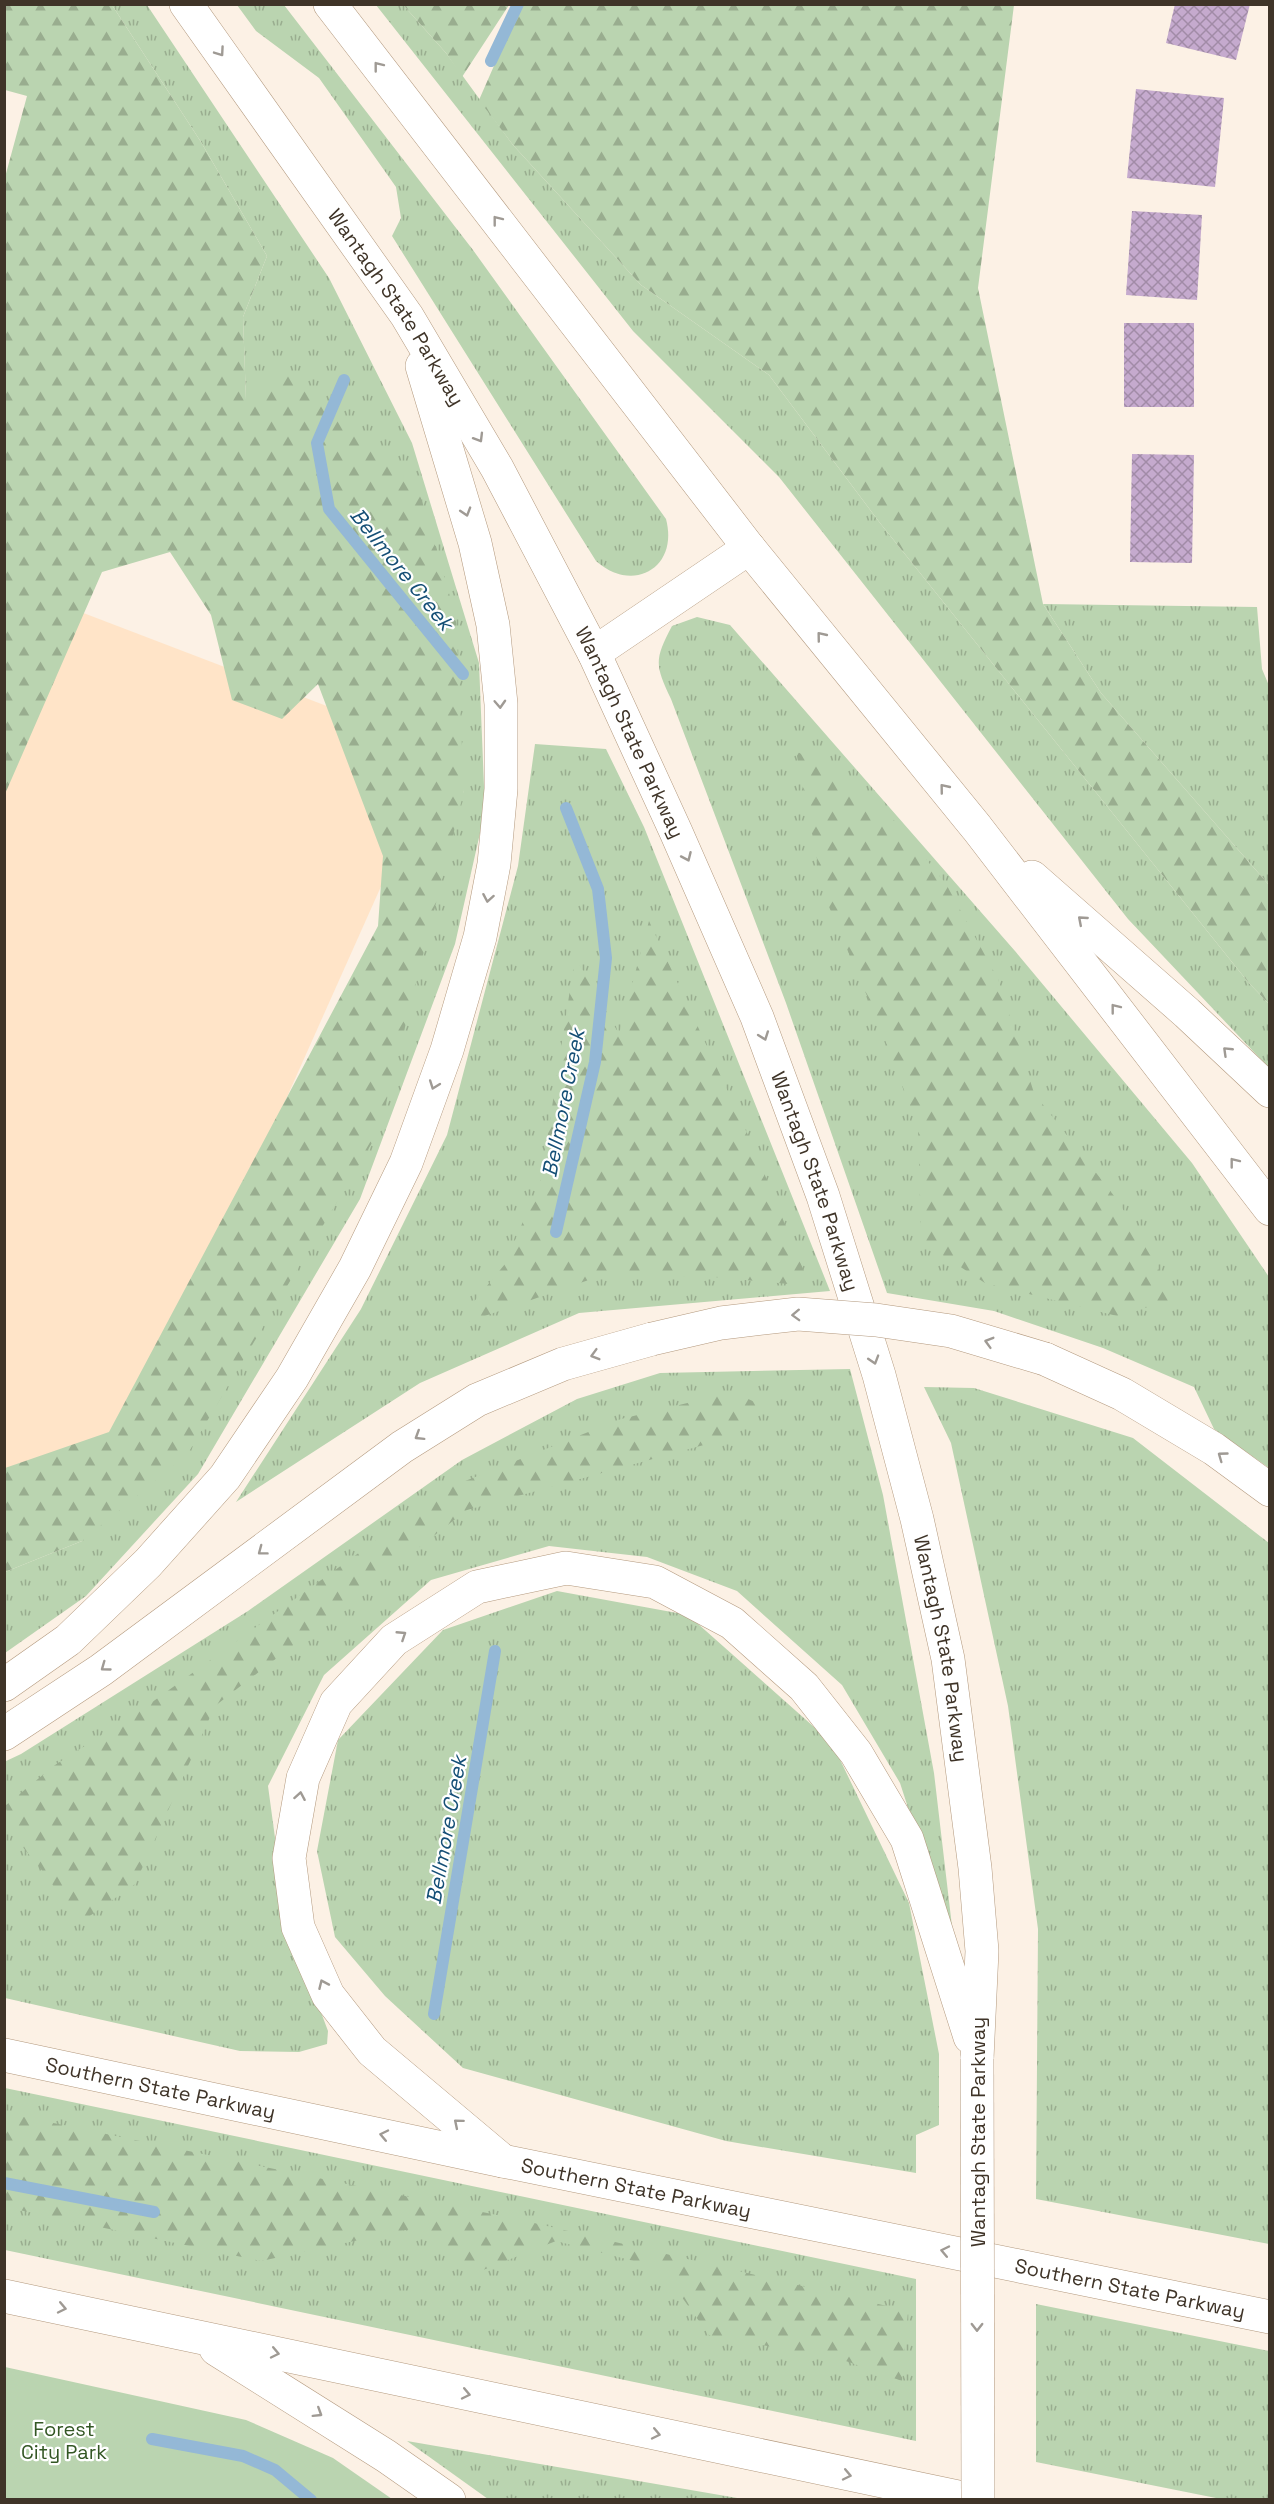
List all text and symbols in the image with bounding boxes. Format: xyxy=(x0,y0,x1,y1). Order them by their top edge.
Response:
one-way arrow xyxy=(213,46,224,57)
one-way arrow xyxy=(374,61,385,72)
street label: Wantagh State Parkway xyxy=(322,204,470,410)
one-way arrow xyxy=(494,216,505,227)
one-way arrow xyxy=(472,432,484,442)
water label: Bellmore Creek xyxy=(344,502,461,638)
one-way arrow xyxy=(459,507,471,517)
street label: Wantagh State Parkway xyxy=(569,622,690,842)
one-way arrow xyxy=(817,632,828,643)
one-way arrow xyxy=(494,699,507,708)
one-way arrow xyxy=(940,784,951,795)
one-way arrow xyxy=(680,851,692,862)
one-way arrow xyxy=(482,893,494,903)
one-way arrow xyxy=(1078,917,1089,928)
one-way arrow xyxy=(1111,1004,1122,1015)
water label: Bellmore Creek xyxy=(535,1024,591,1179)
one-way arrow xyxy=(757,1031,770,1041)
one-way arrow xyxy=(1223,1047,1234,1058)
street label: Wantagh State Parkway xyxy=(765,1068,865,1294)
one-way arrow xyxy=(429,1079,441,1090)
one-way arrow xyxy=(1231,1158,1242,1169)
one-way arrow xyxy=(792,1309,801,1322)
one-way arrow xyxy=(984,1337,995,1349)
one-way arrow xyxy=(590,1348,601,1360)
one-way arrow xyxy=(867,1354,879,1365)
one-way arrow xyxy=(415,1429,425,1441)
one-way arrow xyxy=(1218,1452,1229,1463)
street label: Wantagh State Parkway xyxy=(908,1533,974,1764)
one-way arrow xyxy=(257,1544,268,1555)
one-way arrow xyxy=(395,1631,406,1642)
one-way arrow xyxy=(100,1660,111,1671)
water label: Bellmore Creek xyxy=(420,1751,473,1906)
one-way arrow xyxy=(293,1791,305,1801)
one-way arrow xyxy=(318,1980,330,1991)
street label: Wantagh State Parkway xyxy=(965,2017,991,2247)
street label: Southern State Parkway xyxy=(43,2051,278,2125)
one-way arrow xyxy=(454,2119,465,2130)
one-way arrow xyxy=(379,2130,389,2143)
street label: Southern State Parkway xyxy=(519,2152,754,2224)
one-way arrow xyxy=(940,2245,950,2258)
street label: Southern State Parkway xyxy=(1013,2252,1247,2325)
one-way arrow xyxy=(56,2301,66,2314)
one-way arrow xyxy=(971,2323,983,2332)
one-way arrow xyxy=(270,2346,280,2359)
one-way arrow xyxy=(460,2387,470,2400)
one-way arrow xyxy=(311,2406,322,2417)
park label: Forest City Park xyxy=(21,2416,107,2465)
one-way arrow xyxy=(651,2427,661,2440)
one-way arrow xyxy=(842,2468,852,2481)

